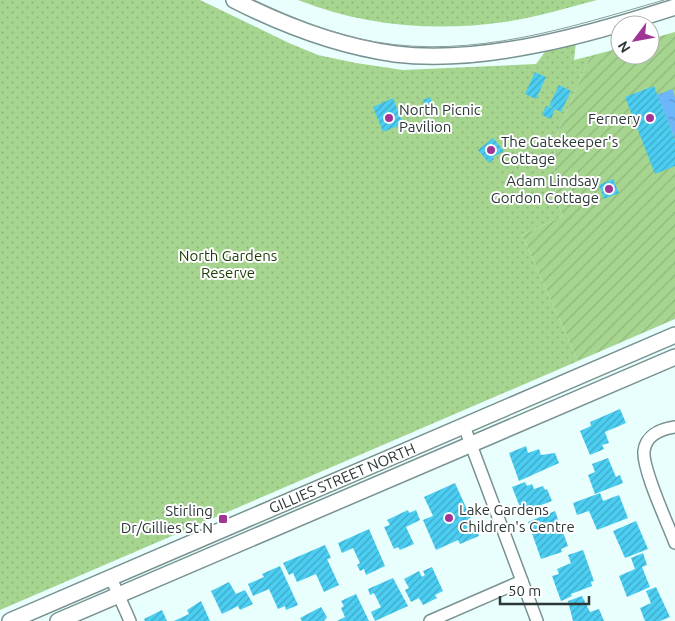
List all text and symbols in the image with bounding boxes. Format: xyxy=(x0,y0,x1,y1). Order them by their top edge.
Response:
north arrow xyxy=(610,15,660,65)
text: N xyxy=(614,38,634,56)
place label: North Picnic Pavilion xyxy=(399,101,481,135)
place label: Fernery xyxy=(588,110,640,127)
marker: North Picnic Pavilion xyxy=(383,112,395,124)
marker: Fernery xyxy=(644,112,656,124)
place label: The Gatekeeper's Cottage xyxy=(501,133,618,167)
marker: The Gatekeeper's Cottage xyxy=(485,144,497,156)
place label: Adam Lindsay Gordon Cottage xyxy=(491,172,599,206)
marker: Adam Lindsay Gordon Cottage xyxy=(603,183,615,195)
park label: North Gardens Reserve xyxy=(179,247,277,281)
street label: GILLIES STREET NORTH xyxy=(266,439,418,517)
place label: Lake Gardens Children's Centre xyxy=(459,501,575,535)
place label: Stirling Dr/Gillies St N xyxy=(121,502,213,536)
marker: Lake Gardens Children's Centre xyxy=(443,512,455,524)
marker: Stirling Dr/Gillies St N xyxy=(217,513,229,525)
scale bar xyxy=(500,574,589,606)
text: 50 m xyxy=(508,582,541,599)

